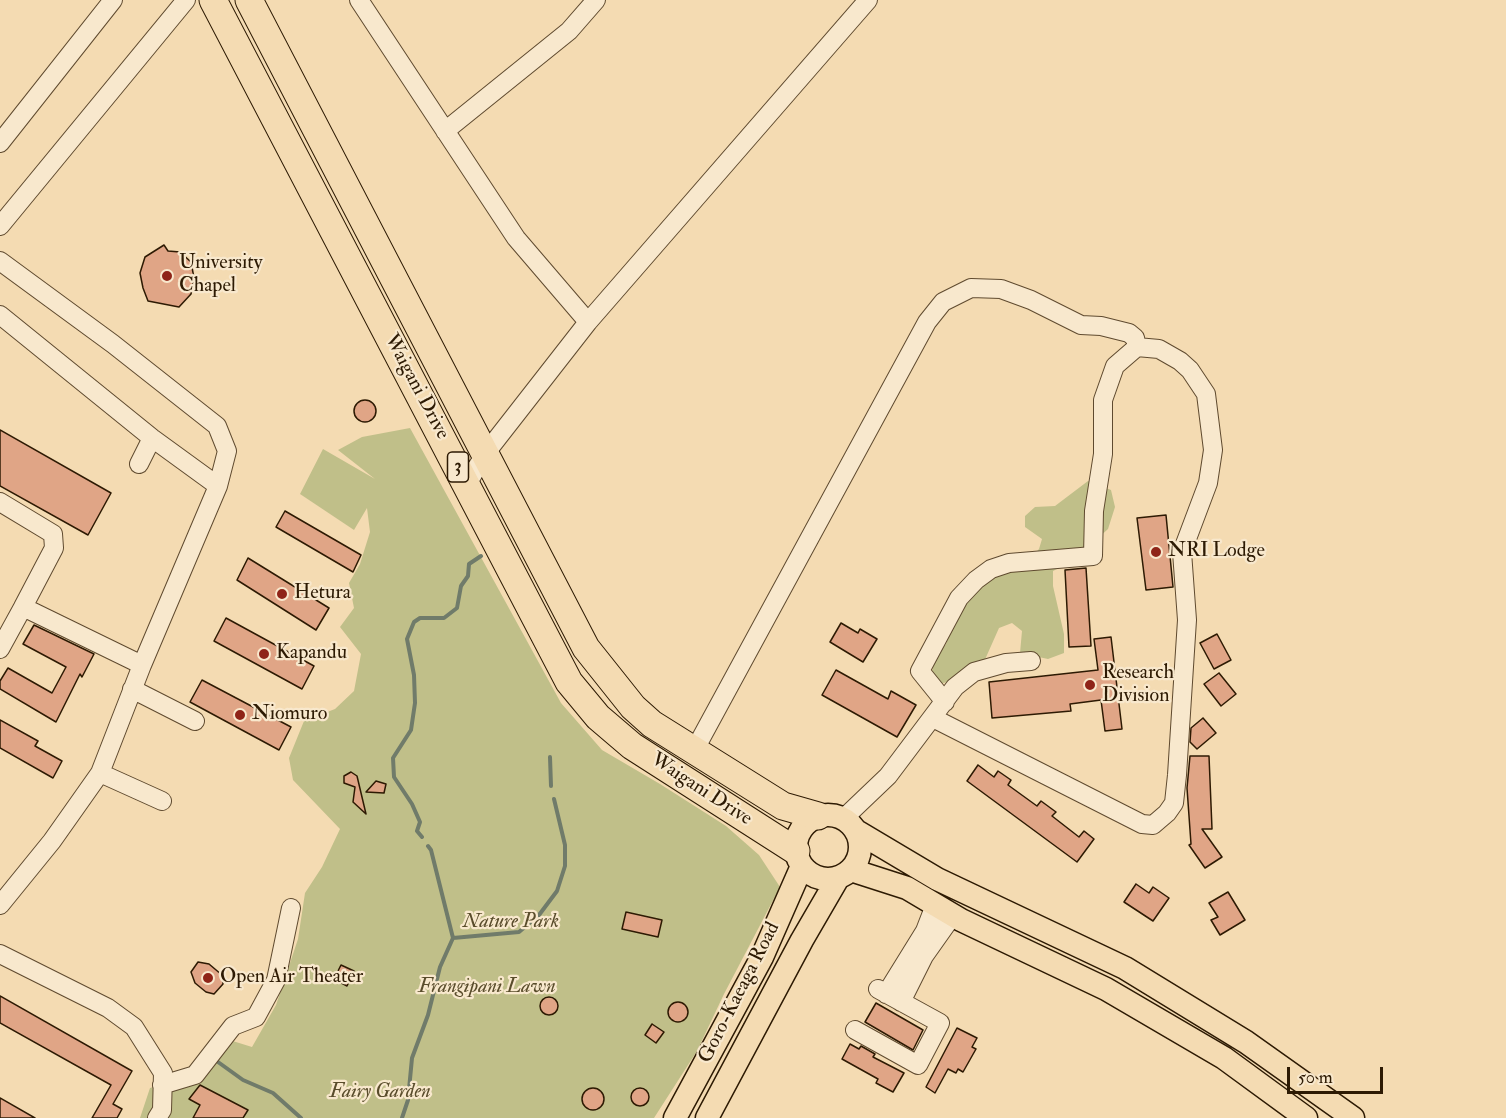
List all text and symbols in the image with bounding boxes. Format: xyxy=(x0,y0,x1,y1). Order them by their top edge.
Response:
place label: University Chapel xyxy=(179,252,262,299)
marker: University Chapel xyxy=(160,269,174,283)
street label: Waigani Drive xyxy=(378,330,454,444)
road number: 3 xyxy=(448,452,468,482)
place label: NRI Lodge xyxy=(1168,540,1265,564)
marker: NRI Lodge xyxy=(1149,545,1163,559)
place label: Hetura xyxy=(294,582,351,606)
marker: Hetura xyxy=(275,587,289,601)
place label: Kapandu xyxy=(276,642,347,666)
marker: Kapandu xyxy=(257,647,271,661)
place label: Research Division xyxy=(1102,662,1174,709)
marker: Research Division xyxy=(1083,678,1097,692)
place label: Niomuro xyxy=(252,703,327,727)
marker: Niomuro xyxy=(233,708,247,722)
street label: Waigani Drive xyxy=(646,748,756,832)
park label: Nature Park xyxy=(463,911,559,935)
street label: Goro-Kaeaga Road xyxy=(694,919,786,1067)
place label: Open Air Theater xyxy=(220,966,363,990)
marker: Open Air Theater xyxy=(201,971,215,985)
park label: Frangipani Lawn xyxy=(418,976,556,1000)
scale bar xyxy=(1290,1055,1386,1093)
text: 50 m xyxy=(1298,1066,1333,1089)
park label: Fairy Garden xyxy=(329,1081,431,1105)

